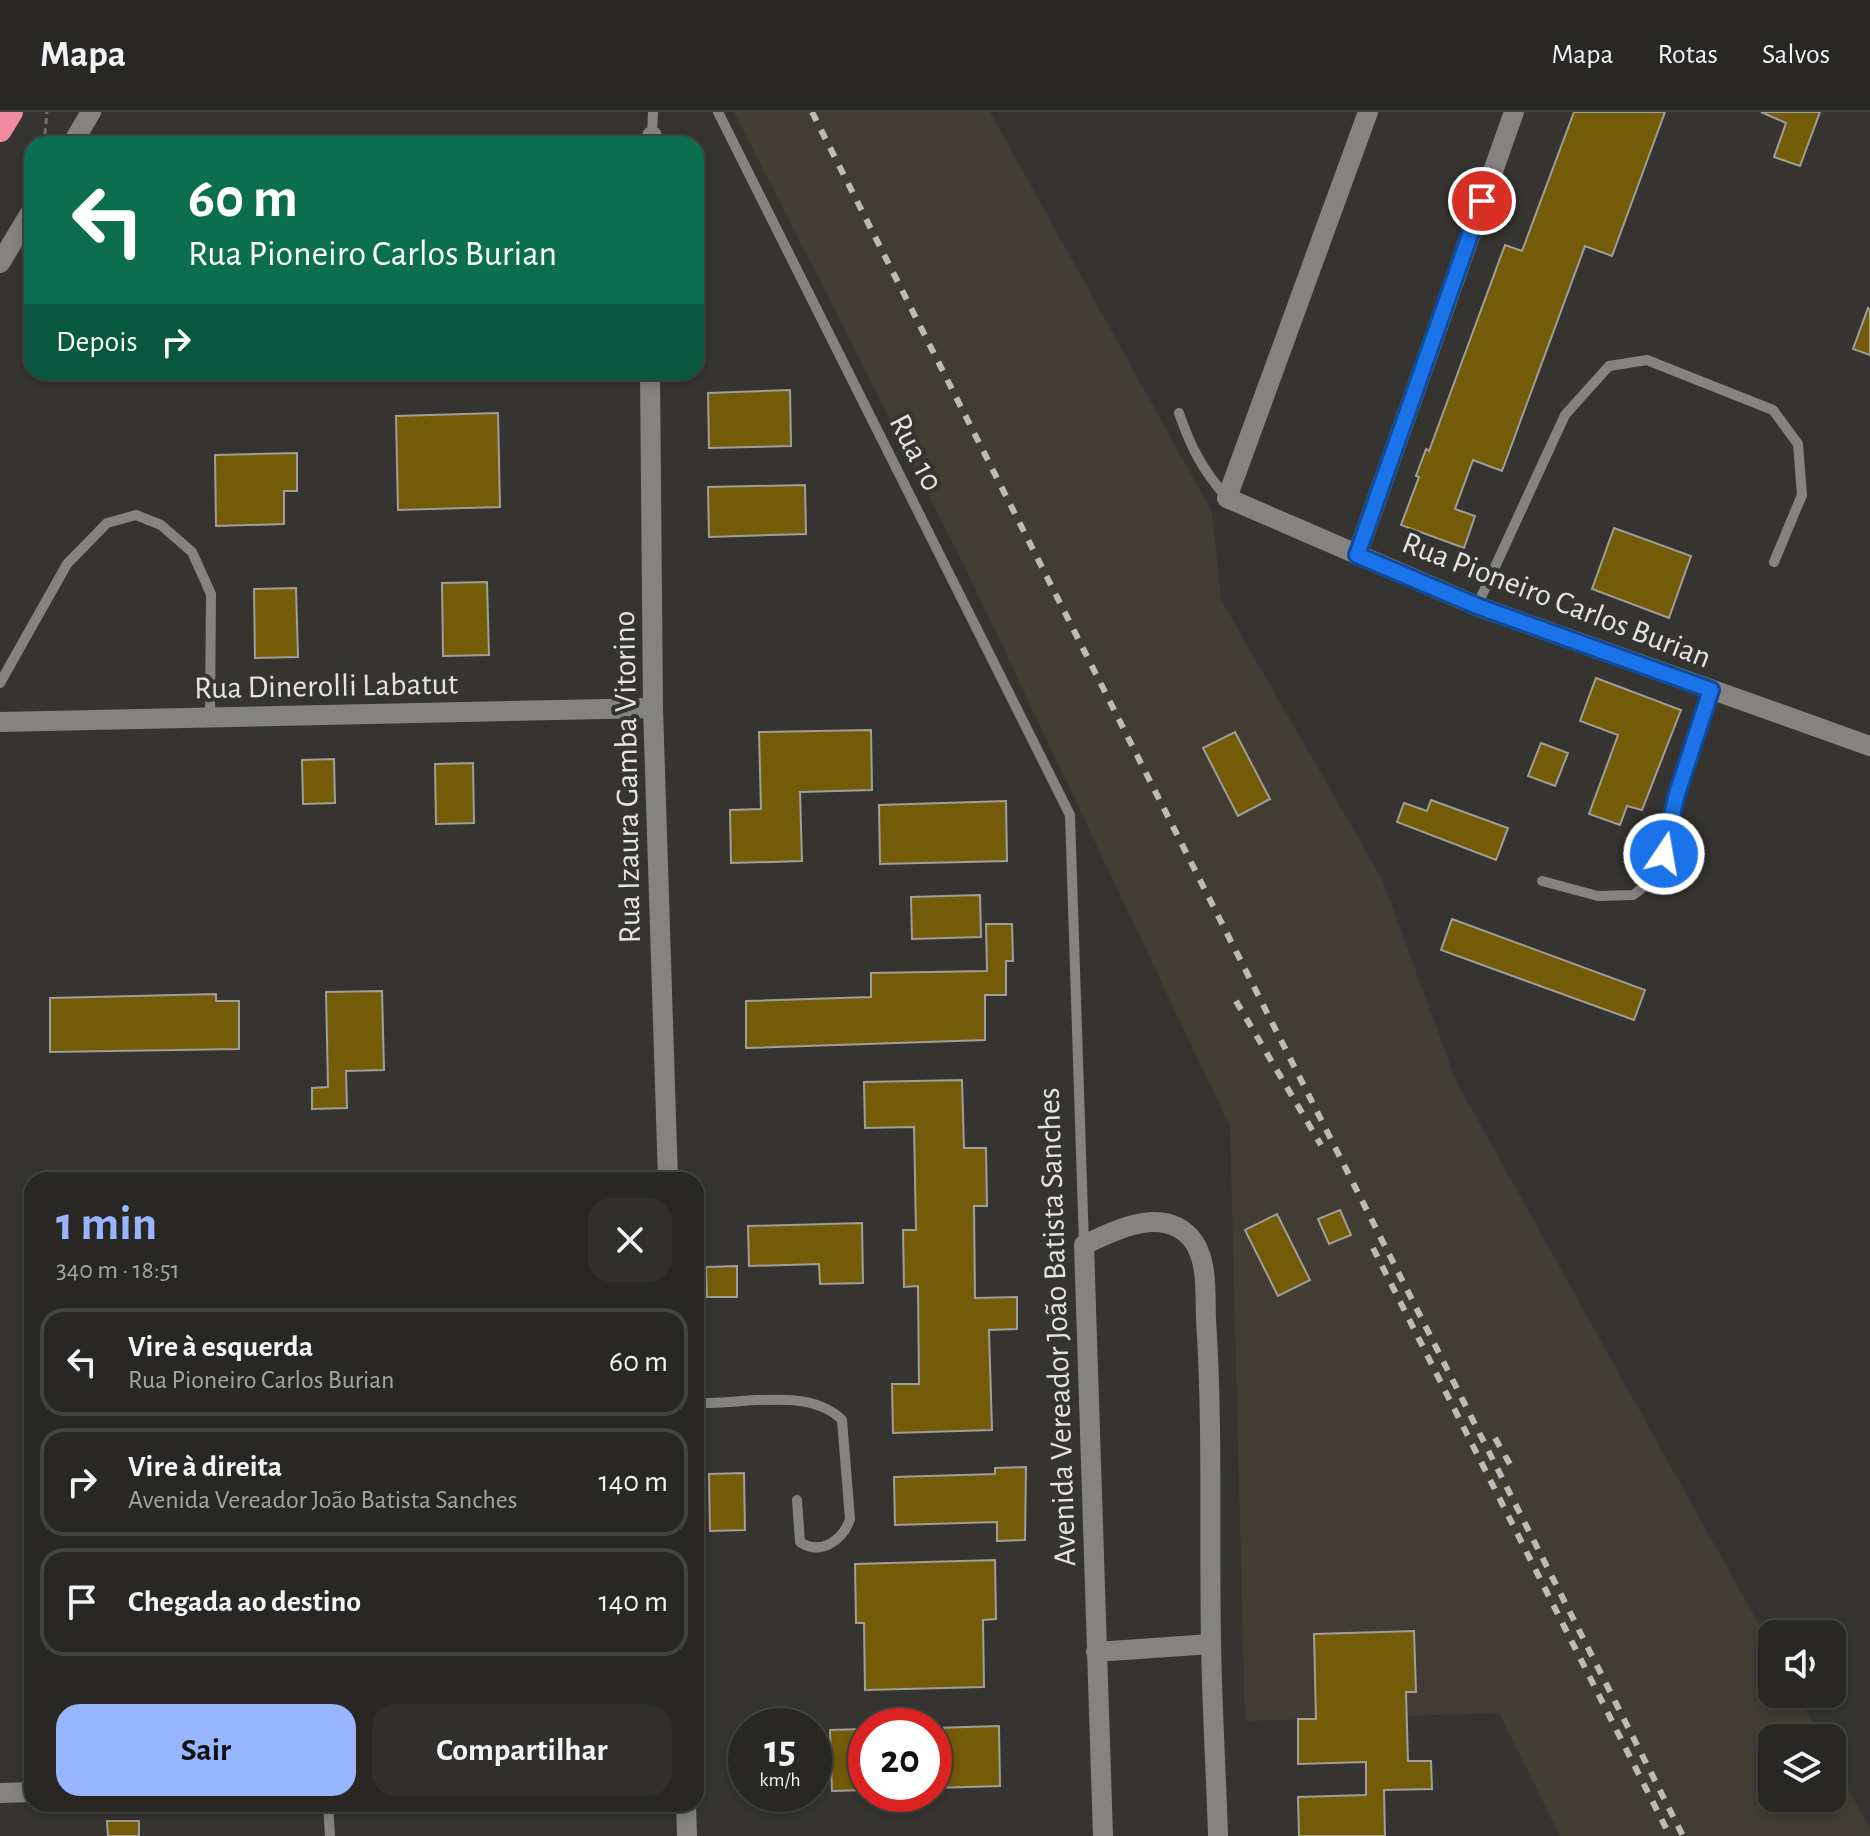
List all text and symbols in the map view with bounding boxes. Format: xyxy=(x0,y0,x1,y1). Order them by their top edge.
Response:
text: Mapa xyxy=(40,36,126,74)
text: Mapa xyxy=(1552,41,1613,69)
text: Rotas xyxy=(1657,41,1718,69)
text: Salvos xyxy=(1762,41,1830,69)
pin xyxy=(1448,167,1516,235)
icon: left xyxy=(56,168,160,272)
text: 60 m xyxy=(188,171,298,227)
icon: arrive xyxy=(1460,179,1504,223)
text: Rua Pioneiro Carlos Burian xyxy=(188,236,557,272)
icon: right xyxy=(154,320,198,364)
text: Depois xyxy=(56,327,138,357)
street label: Rua 10 xyxy=(883,409,949,496)
street label: Rua Pioneiro Carlos Burian xyxy=(1398,526,1716,674)
street label: Rua Izaura Gamba Vitorino xyxy=(608,610,646,944)
street label: Rua Dinerolli Labatut xyxy=(194,668,458,704)
position arrow xyxy=(1622,812,1706,896)
street label: Avenida Vereador João Batista Sanches xyxy=(1033,1087,1081,1567)
button: close xyxy=(588,1198,672,1282)
text: 1 min xyxy=(56,1201,157,1249)
text: 340 m · 18:51 xyxy=(56,1257,180,1283)
text: Vire à esquerda xyxy=(128,1332,313,1362)
icon: left xyxy=(60,1340,104,1384)
text: 60 m xyxy=(609,1347,668,1377)
text: Rua Pioneiro Carlos Burian xyxy=(128,1367,395,1393)
text: Vire à direita xyxy=(128,1452,282,1482)
icon: right xyxy=(60,1460,104,1504)
text: 140 m xyxy=(598,1467,668,1497)
text: Avenida Vereador João Batista Sanches xyxy=(128,1487,517,1513)
icon: arrive xyxy=(60,1580,104,1624)
text: Chegada ao destino xyxy=(128,1587,361,1617)
text: 140 m xyxy=(598,1587,668,1617)
map controls xyxy=(1758,1620,1846,1812)
button: sound xyxy=(1758,1620,1846,1708)
button: Sair xyxy=(56,1704,356,1796)
button: Compartilhar xyxy=(372,1704,672,1796)
speed limit sign: 20 xyxy=(848,1708,952,1812)
button: layers xyxy=(1758,1724,1846,1812)
text: 15 xyxy=(764,1730,796,1770)
text: km/h xyxy=(759,1770,801,1790)

